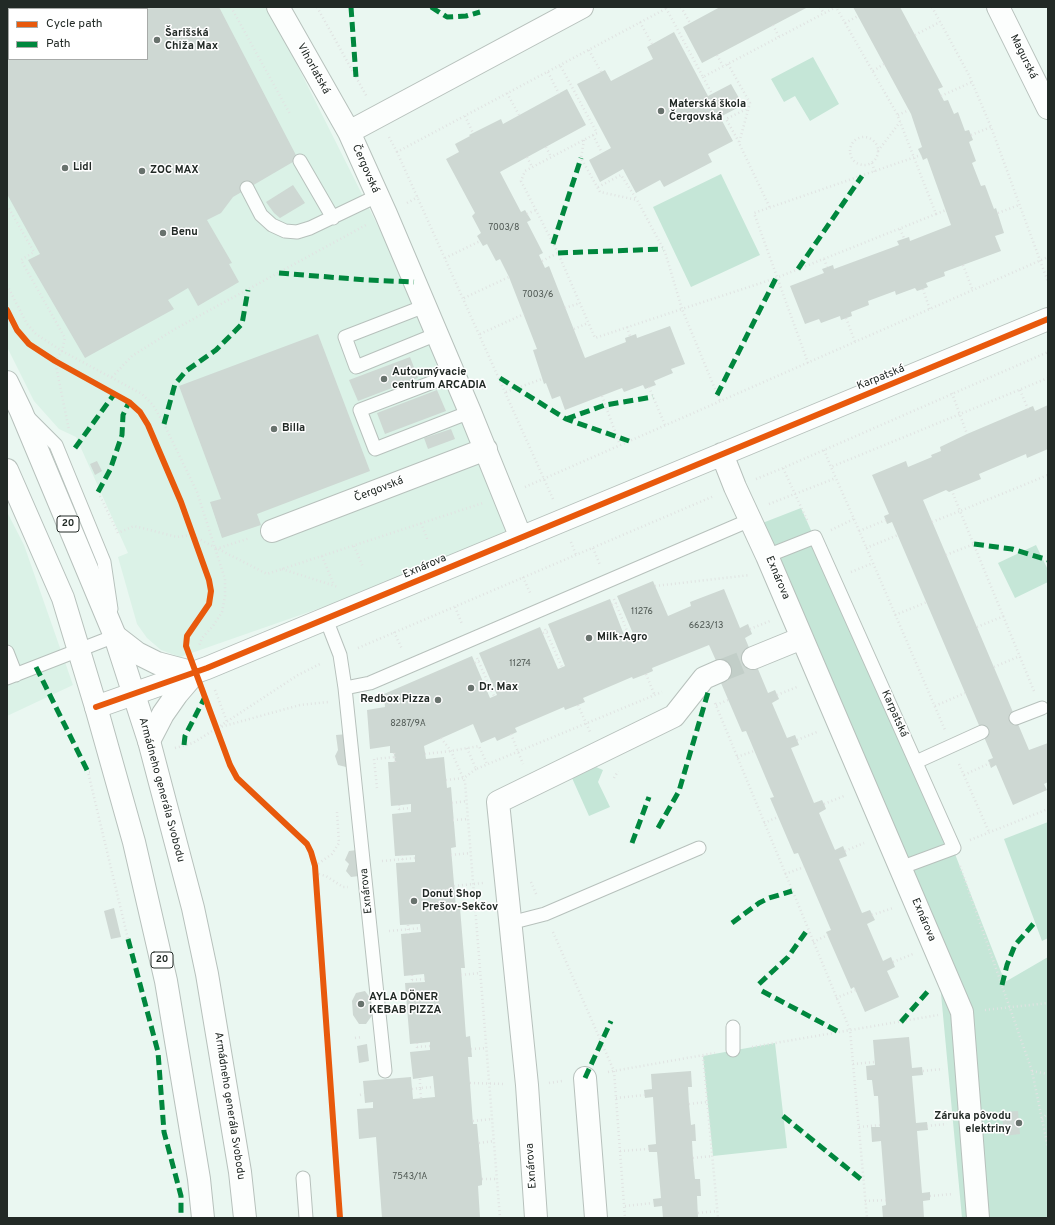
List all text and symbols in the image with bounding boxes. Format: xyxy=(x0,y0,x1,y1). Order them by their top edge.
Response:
legend xyxy=(8,8,148,60)
text: Cycle path xyxy=(46,16,103,32)
place label: Šarišská Chiža Max xyxy=(165,27,218,53)
street label: Magurská xyxy=(1007,33,1039,81)
marker: Šarišská Chiža Max xyxy=(152,35,162,45)
text: Path xyxy=(46,36,71,52)
street label: Vihorlatská xyxy=(294,41,332,97)
place label: Materská škola Čergovská xyxy=(669,98,746,124)
marker: Materská škola Čergovská xyxy=(656,106,666,116)
street label: Čergovská xyxy=(348,143,382,195)
place label: Lidl xyxy=(73,161,92,175)
marker: Lidl xyxy=(60,163,70,173)
place label: ZOC MAX xyxy=(150,164,199,178)
marker: ZOC MAX xyxy=(137,166,147,176)
house number: 7003/8 xyxy=(489,223,519,233)
place label: Benu xyxy=(171,226,198,240)
marker: Benu xyxy=(158,228,168,238)
house number: 7003/6 xyxy=(523,290,553,300)
street label: Karpatská xyxy=(855,362,907,394)
place label: Autoumývacie centrum ARCADIA xyxy=(392,366,486,392)
marker: Autoumývacie centrum ARCADIA xyxy=(379,374,389,384)
place label: Billa xyxy=(282,422,305,436)
marker: Billa xyxy=(269,424,279,434)
street label: Čergovská xyxy=(353,475,405,505)
road number: 20 xyxy=(57,516,79,532)
street label: Exnárova xyxy=(401,552,449,582)
street label: Exnárova xyxy=(762,554,792,602)
house number: 11276 xyxy=(631,607,653,617)
house number: 6623/13 xyxy=(689,621,723,631)
place label: Milk-Agro xyxy=(597,631,647,645)
marker: Milk-Agro xyxy=(584,633,594,643)
house number: 11274 xyxy=(509,659,531,669)
place label: Dr. Max xyxy=(479,681,518,695)
marker: Dr. Max xyxy=(466,683,476,693)
street label: Karpatská xyxy=(878,688,910,740)
place label: Redbox Pizza xyxy=(360,693,430,707)
marker: Redbox Pizza xyxy=(433,695,443,705)
street label: Armádneho generála Svobodu xyxy=(135,716,187,864)
house number: 8287/9A xyxy=(390,719,426,729)
street label: Exnárova xyxy=(358,868,376,914)
place label: Donut Shop Prešov-Sekčov xyxy=(422,888,498,914)
marker: Donut Shop Prešov-Sekčov xyxy=(409,896,419,906)
street label: Exnárova xyxy=(908,896,938,944)
road number: 20 xyxy=(151,952,173,968)
place label: AYLA DÖNER KEBAB PIZZA xyxy=(369,991,441,1017)
marker: AYLA DÖNER KEBAB PIZZA xyxy=(356,999,366,1009)
street label: Armádneho generála Svobodu xyxy=(211,1031,247,1181)
place label: Záruka pôvodu elektriny xyxy=(934,1110,1011,1136)
marker: Záruka pôvodu elektriny xyxy=(1014,1118,1024,1128)
street label: Exnárova xyxy=(524,1143,540,1189)
house number: 7543/1A xyxy=(393,1172,427,1182)

